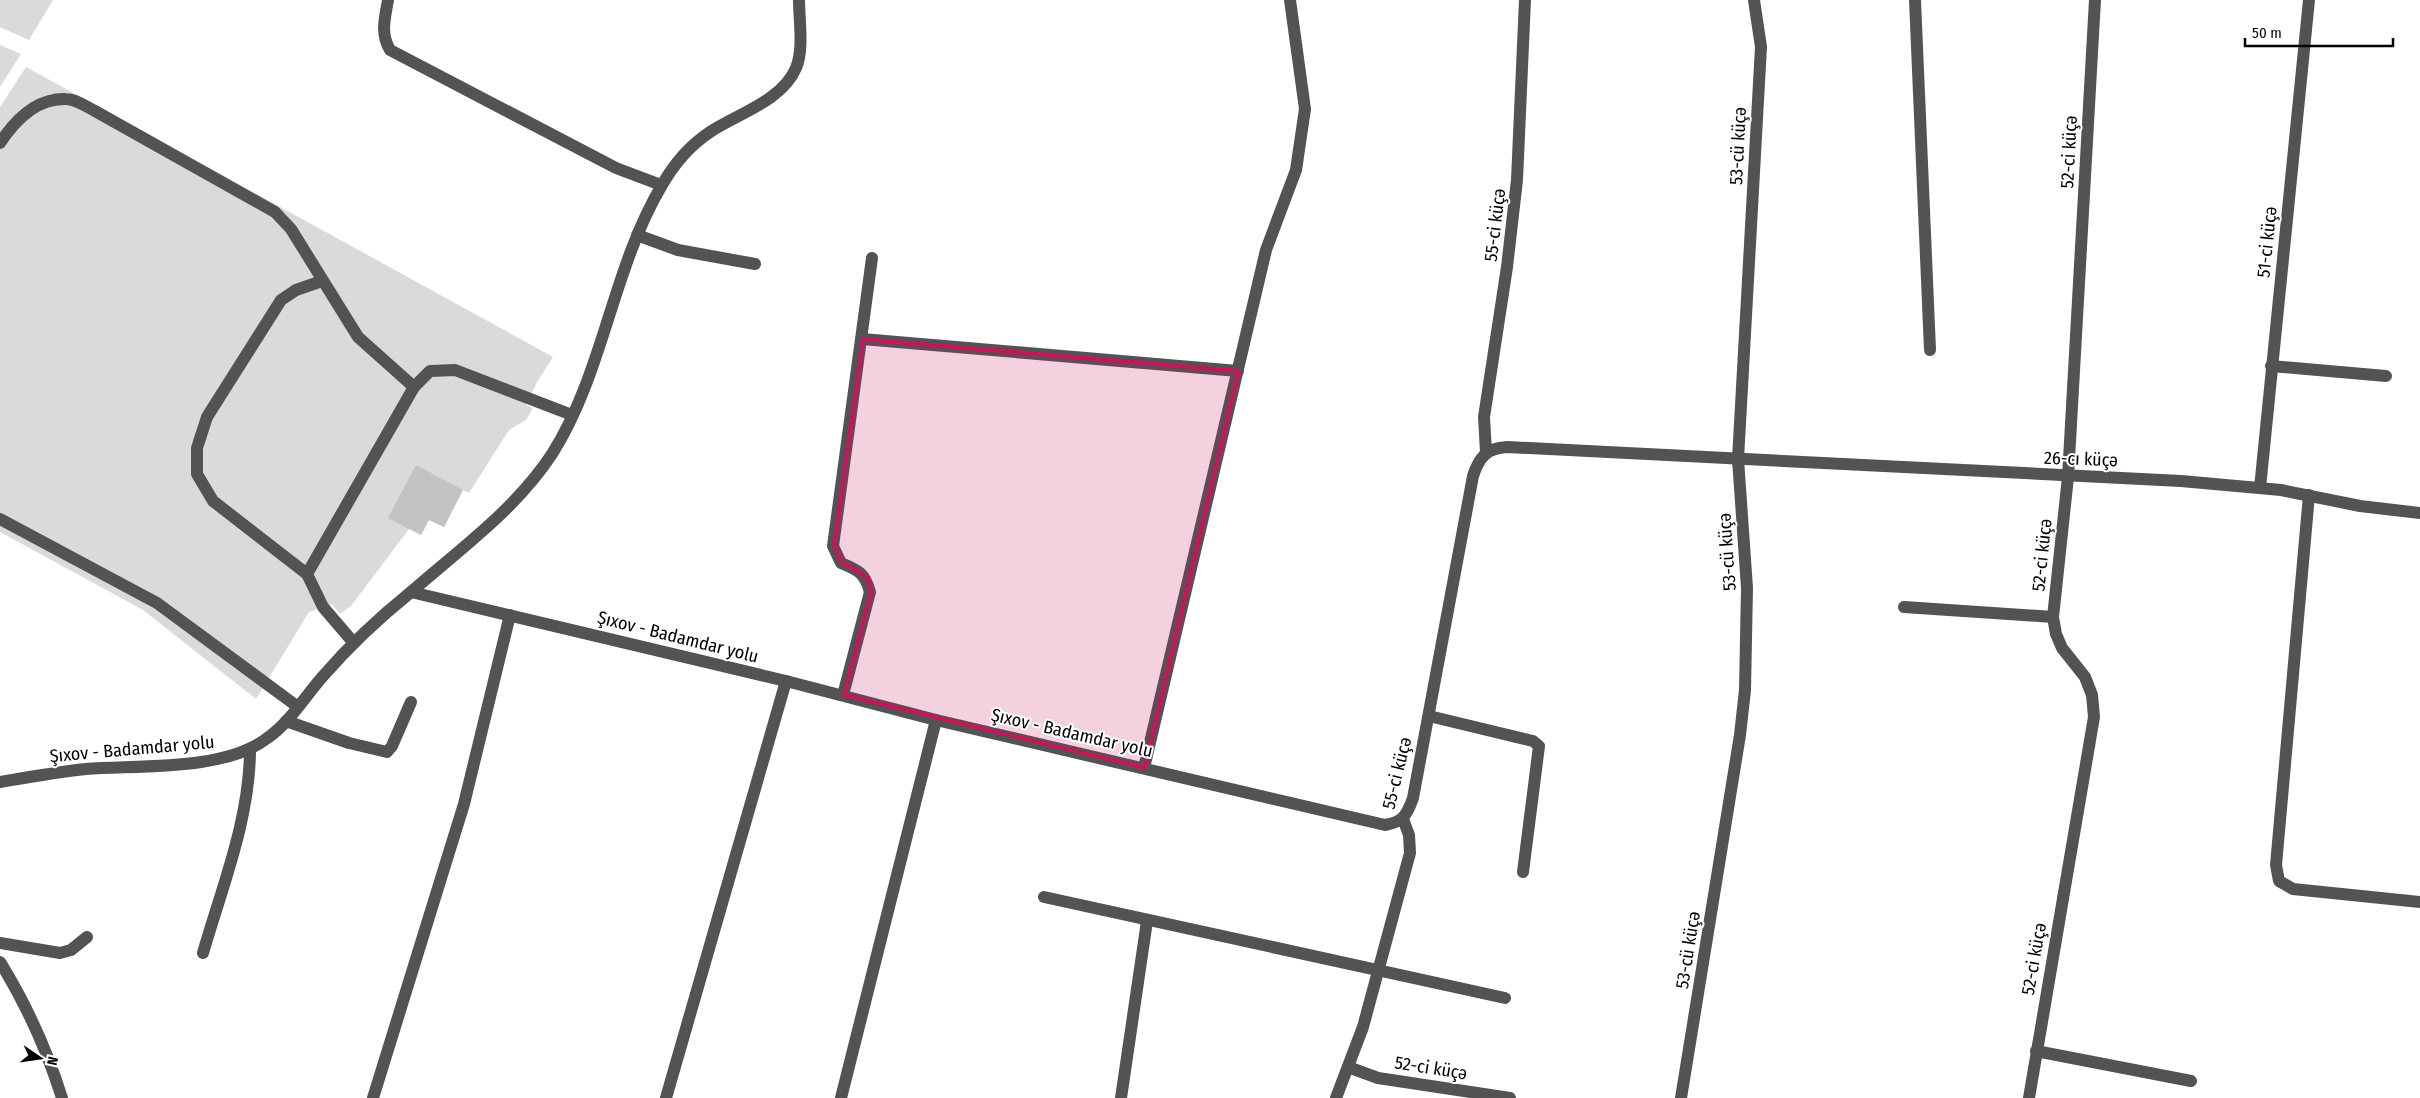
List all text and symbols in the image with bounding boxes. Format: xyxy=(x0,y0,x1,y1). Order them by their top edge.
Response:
scale bar xyxy=(2245,15,2392,47)
text: 50 m xyxy=(2252,24,2282,42)
street label: 53-cü küçə xyxy=(1725,106,1751,186)
street label: 52-ci küçə xyxy=(2056,115,2082,189)
street label: 55-ci küçə xyxy=(1480,187,1510,263)
street label: 51-ci küçə xyxy=(2252,205,2282,279)
street label: 26-cı küçə xyxy=(2044,447,2118,471)
street label: 53-cü küçə xyxy=(1713,512,1741,592)
street label: 52-ci küçə xyxy=(2027,517,2057,593)
street label: Şıxov - Badamdar yolu xyxy=(595,606,761,668)
street label: Şıxov - Badamdar yolu xyxy=(989,704,1155,762)
street label: Şıxov - Badamdar yolu xyxy=(49,731,215,767)
street label: 55-ci küçə xyxy=(1377,735,1417,811)
street label: 53-cü küçə xyxy=(1671,910,1705,990)
street label: 52-ci küçə xyxy=(2017,921,2051,997)
north arrow xyxy=(15,1033,65,1083)
street label: 52-ci küçə xyxy=(1393,1051,1469,1085)
text: N xyxy=(43,1055,61,1067)

